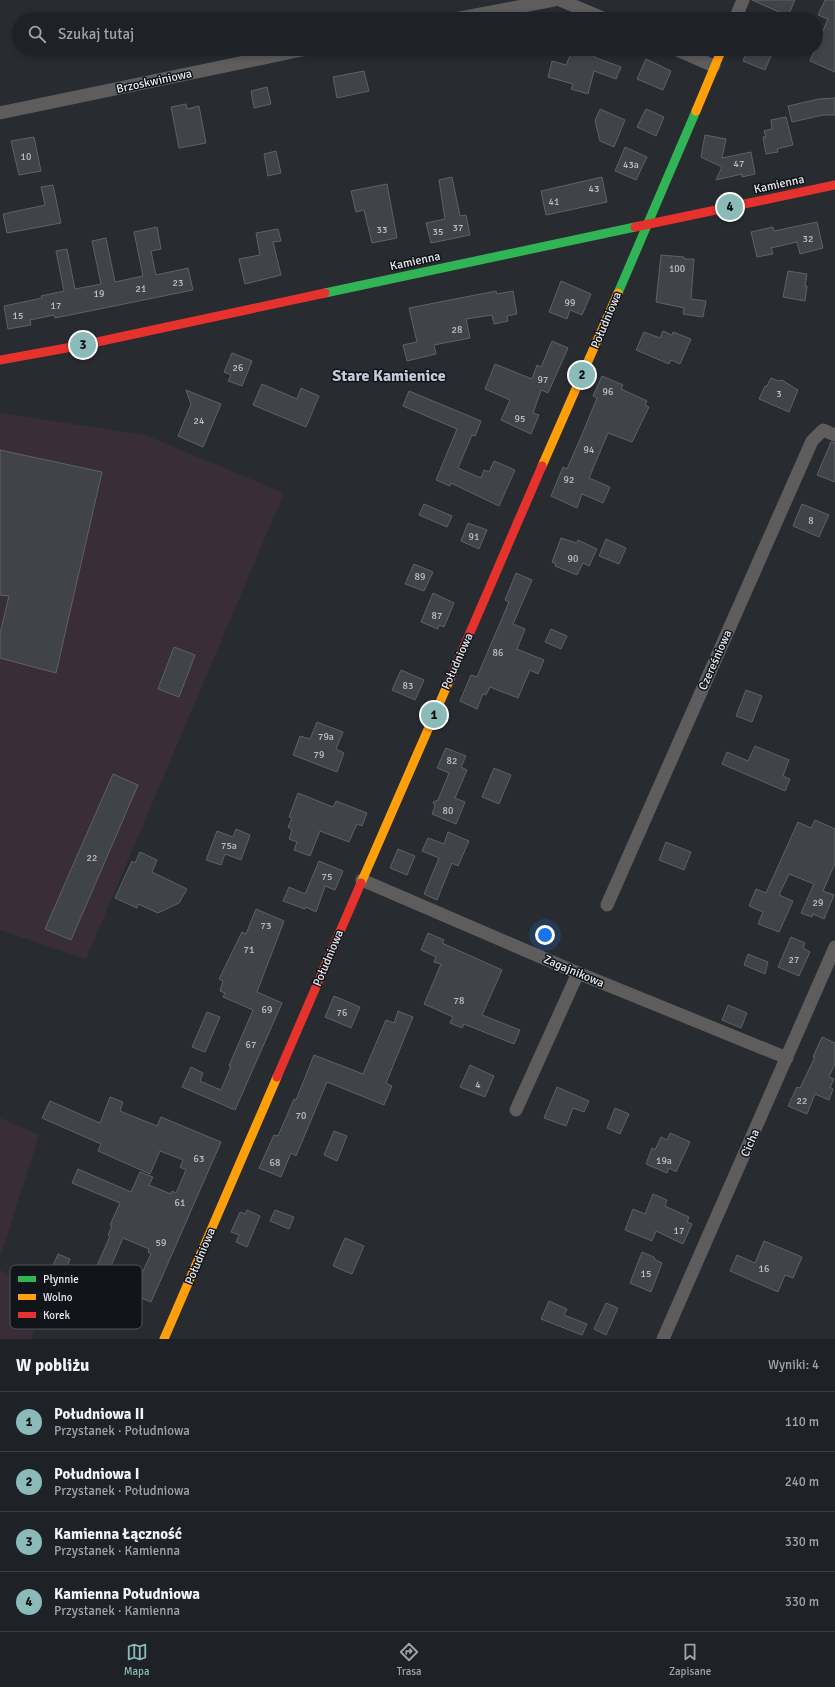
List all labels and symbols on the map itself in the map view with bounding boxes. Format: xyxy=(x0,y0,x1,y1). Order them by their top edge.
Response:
street label: Brzoskwiniowa xyxy=(115,66,193,97)
house number: 10 xyxy=(21,151,31,163)
house number: 47 xyxy=(734,158,744,170)
house number: 43a xyxy=(623,159,639,171)
street label: Kamienna xyxy=(752,172,806,197)
house number: 43 xyxy=(589,183,599,195)
pin: 4 xyxy=(717,192,743,222)
house number: 41 xyxy=(549,196,559,208)
house number: 37 xyxy=(453,222,463,234)
house number: 33 xyxy=(377,224,387,236)
house number: 35 xyxy=(433,226,443,238)
house number: 32 xyxy=(803,233,813,245)
street label: Kamienna xyxy=(388,249,442,274)
house number: 100 xyxy=(669,263,685,275)
house number: 23 xyxy=(173,277,183,289)
house number: 21 xyxy=(136,283,146,295)
house number: 19 xyxy=(94,288,104,300)
street label: Południowa xyxy=(588,290,625,351)
house number: 99 xyxy=(565,297,575,309)
house number: 17 xyxy=(51,300,61,312)
house number: 15 xyxy=(13,310,23,322)
house number: 28 xyxy=(452,324,462,336)
pin: 3 xyxy=(70,330,96,360)
pin: 2 xyxy=(569,360,595,390)
house number: 26 xyxy=(233,362,243,374)
district label: Stare Kamienice xyxy=(332,366,446,386)
house number: 97 xyxy=(538,374,548,386)
house number: 96 xyxy=(603,386,613,398)
house number: 3 xyxy=(776,388,782,400)
house number: 95 xyxy=(515,413,525,425)
house number: 24 xyxy=(194,415,205,427)
house number: 94 xyxy=(584,444,595,456)
house number: 92 xyxy=(564,474,574,486)
house number: 8 xyxy=(808,515,814,527)
house number: 91 xyxy=(469,531,479,543)
house number: 90 xyxy=(568,553,578,565)
house number: 89 xyxy=(415,571,425,583)
house number: 87 xyxy=(432,610,442,622)
street label: Czereśniowa xyxy=(696,628,735,693)
street label: Południowa xyxy=(438,631,477,692)
house number: 86 xyxy=(493,647,503,659)
house number: 83 xyxy=(403,680,413,692)
pin: 1 xyxy=(421,700,447,730)
house number: 79a xyxy=(318,731,334,743)
house number: 79 xyxy=(314,749,324,761)
house number: 82 xyxy=(447,755,457,767)
house number: 80 xyxy=(443,805,453,817)
house number: 75a xyxy=(221,840,237,852)
house number: 22 xyxy=(87,852,97,864)
house number: 75 xyxy=(322,871,332,883)
house number: 29 xyxy=(813,897,823,909)
house number: 73 xyxy=(261,920,271,932)
your location xyxy=(535,925,555,945)
street label: Południowa xyxy=(310,928,347,989)
house number: 71 xyxy=(244,944,254,956)
street label: Zagajnikowa xyxy=(541,952,607,991)
house number: 27 xyxy=(789,954,799,966)
house number: 78 xyxy=(454,995,464,1007)
house number: 69 xyxy=(262,1004,272,1016)
house number: 76 xyxy=(337,1007,347,1019)
house number: 67 xyxy=(246,1039,256,1051)
house number: 4 xyxy=(475,1079,481,1091)
house number: 22 xyxy=(797,1095,807,1107)
house number: 70 xyxy=(296,1110,306,1122)
street label: Cicha xyxy=(738,1127,763,1159)
house number: 63 xyxy=(194,1153,204,1165)
house number: 19a xyxy=(656,1155,672,1167)
house number: 68 xyxy=(270,1157,280,1169)
house number: 61 xyxy=(175,1197,185,1209)
house number: 17 xyxy=(674,1225,684,1237)
street label: Południowa xyxy=(182,1226,219,1287)
house number: 59 xyxy=(156,1237,166,1249)
house number: 16 xyxy=(759,1263,769,1275)
legend xyxy=(10,1265,142,1329)
house number: 15 xyxy=(641,1268,651,1280)
text: Płynnie xyxy=(43,1273,79,1286)
text: Wolno xyxy=(43,1291,73,1304)
text: Korek xyxy=(43,1309,70,1322)

